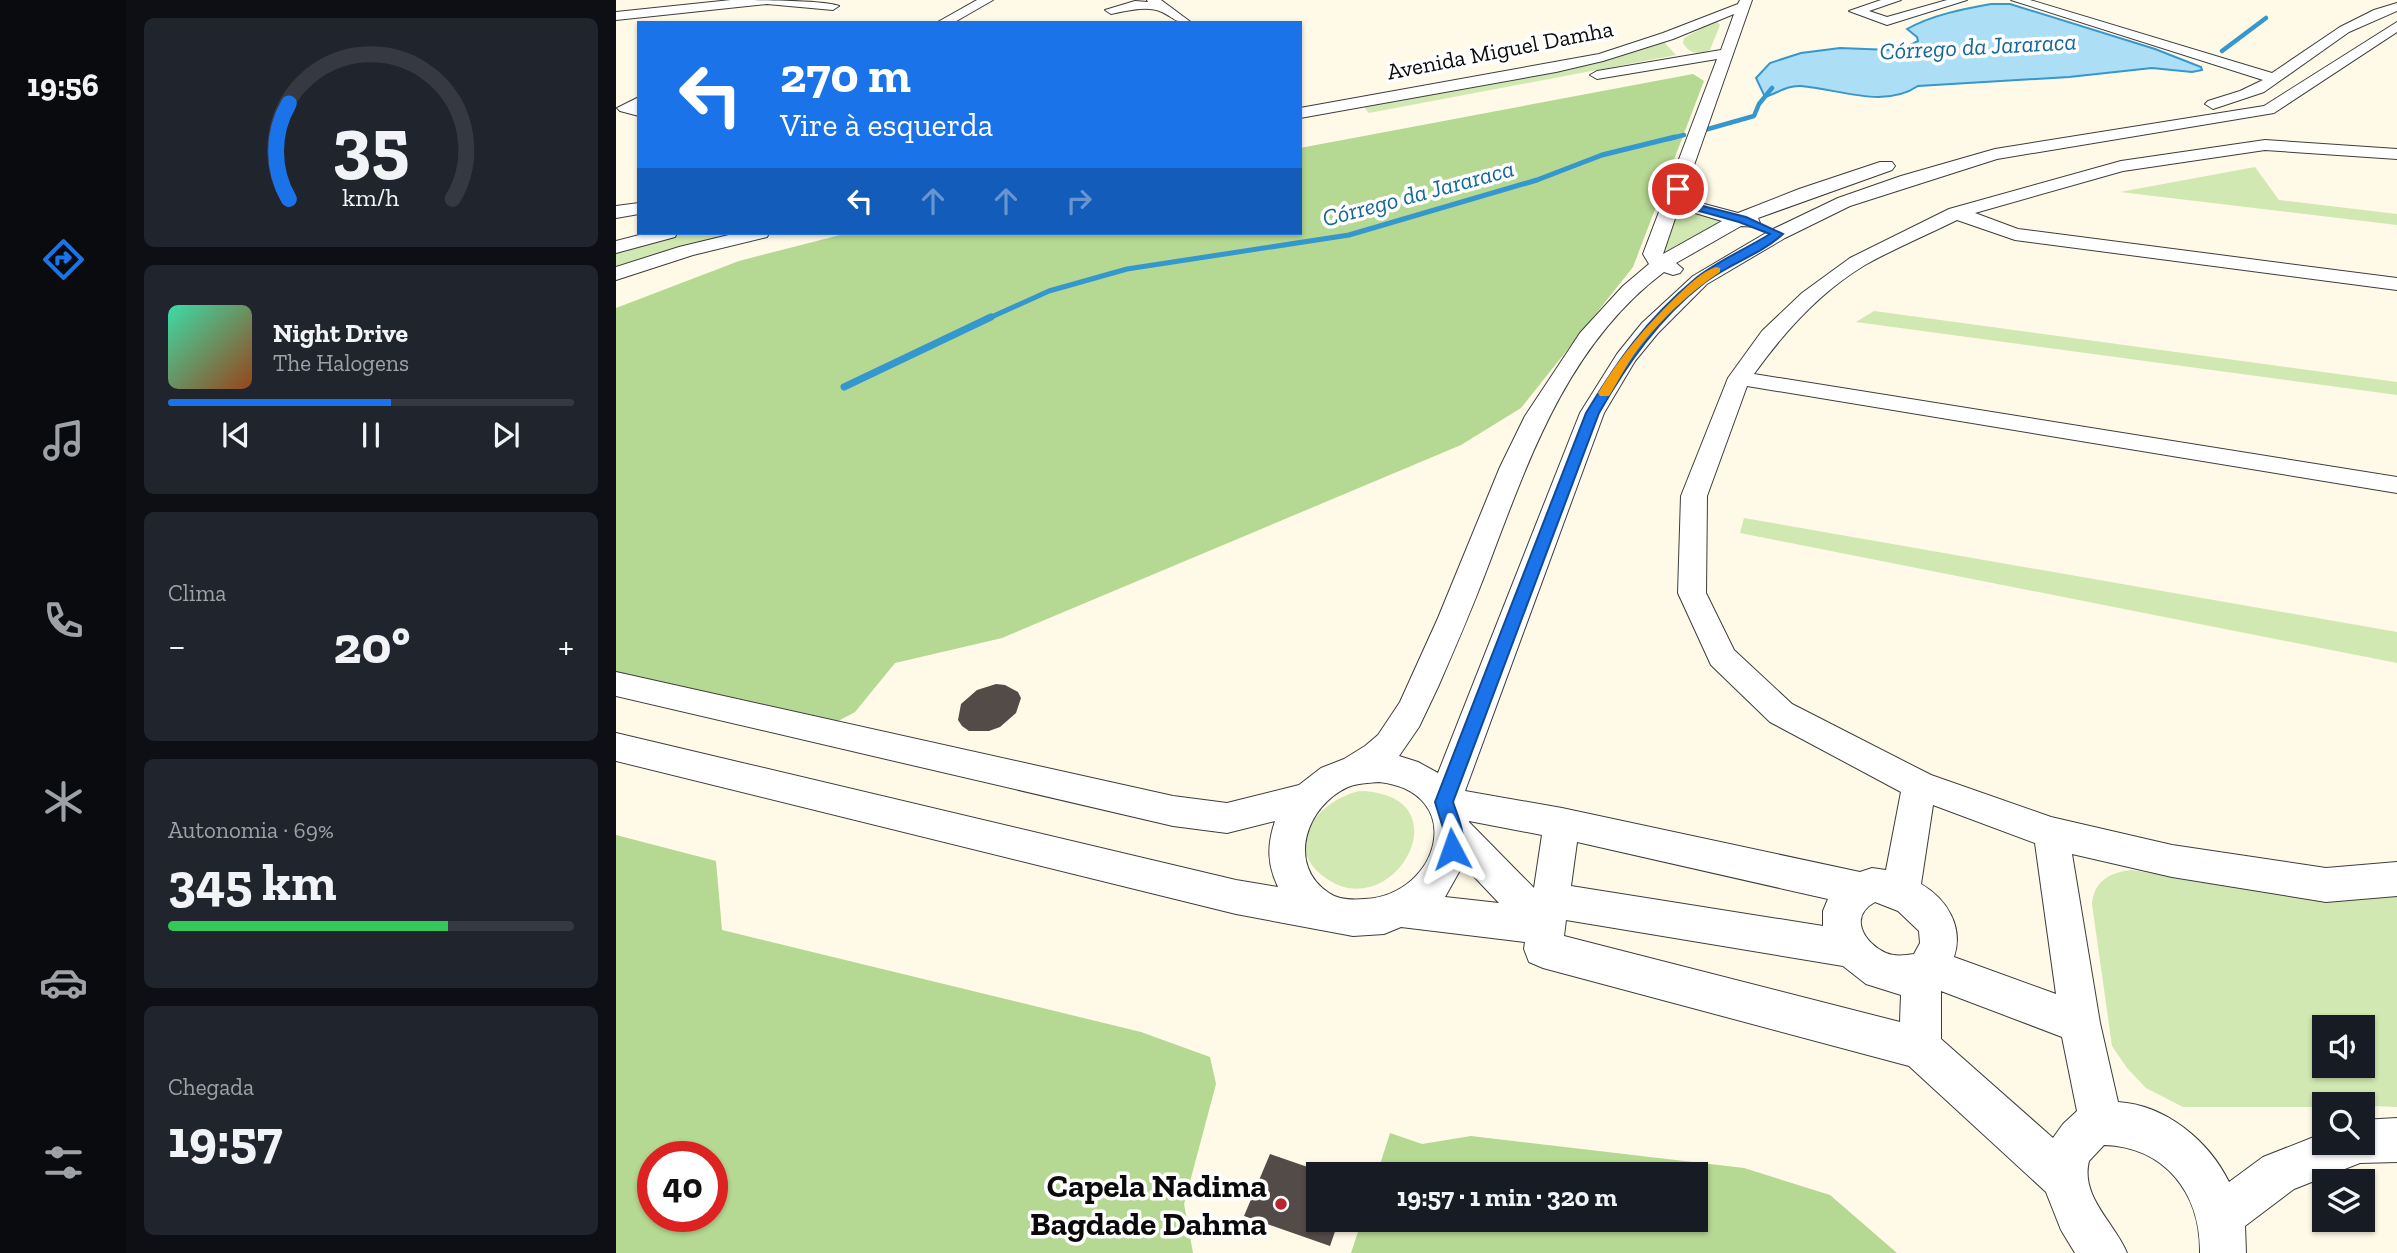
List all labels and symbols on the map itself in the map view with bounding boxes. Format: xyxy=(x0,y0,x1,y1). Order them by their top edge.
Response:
street label: Avenida Miguel Damha xyxy=(1384,14,1616,86)
water label: Córrego da Jararaca xyxy=(1879,26,2077,66)
water label: Córrego da Jararaca xyxy=(1319,153,1517,233)
pin xyxy=(1648,159,1708,219)
position arrow xyxy=(1415,812,1489,886)
speed limit sign: 40 xyxy=(637,1141,728,1232)
place label: Capela Nadima Bagdade Dahma xyxy=(1030,1166,1267,1243)
marker: Capela Nadima Bagdade Dahma xyxy=(1273,1196,1289,1212)

